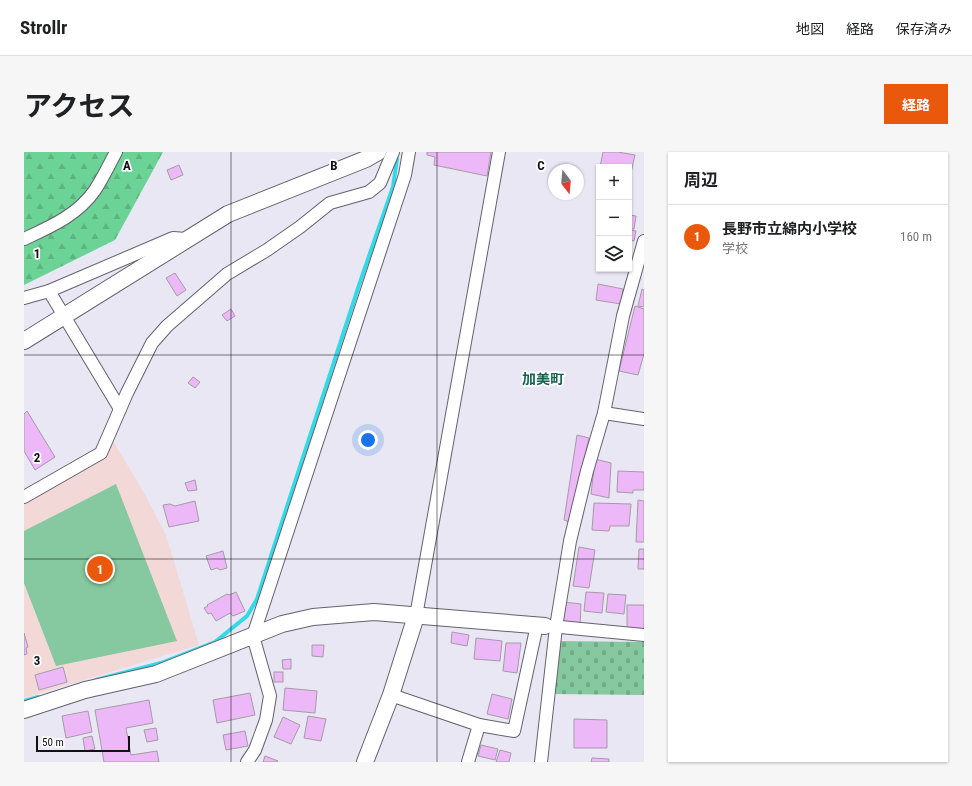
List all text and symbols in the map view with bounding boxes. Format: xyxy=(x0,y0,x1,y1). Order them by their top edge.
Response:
text: Strollr xyxy=(20,16,67,39)
text: 地図 xyxy=(796,21,824,37)
text: 経路 xyxy=(846,21,874,37)
text: 保存済み xyxy=(896,21,952,37)
button: 経路 xyxy=(884,84,948,124)
text: アクセス xyxy=(24,90,135,123)
text: A xyxy=(123,158,131,173)
text: B xyxy=(330,158,338,173)
text: C xyxy=(537,158,545,173)
north arrow xyxy=(548,164,584,200)
map controls xyxy=(596,164,632,272)
button: + xyxy=(596,164,632,200)
text: 周辺 xyxy=(684,170,718,190)
button: − xyxy=(596,200,632,236)
text: 長野市立綿内小学校 xyxy=(722,220,857,238)
text: 1 xyxy=(694,229,700,244)
text: 160 m xyxy=(900,229,932,244)
button: layers xyxy=(596,236,632,272)
text: 学校 xyxy=(722,241,748,256)
text: 1 xyxy=(34,246,40,261)
district label: 加美町 xyxy=(522,371,564,387)
your location xyxy=(358,430,378,450)
text: 2 xyxy=(34,450,41,465)
pin: 1 xyxy=(87,554,113,584)
text: 3 xyxy=(34,653,40,668)
scale bar xyxy=(36,734,130,753)
text: 50 m xyxy=(42,736,64,749)

